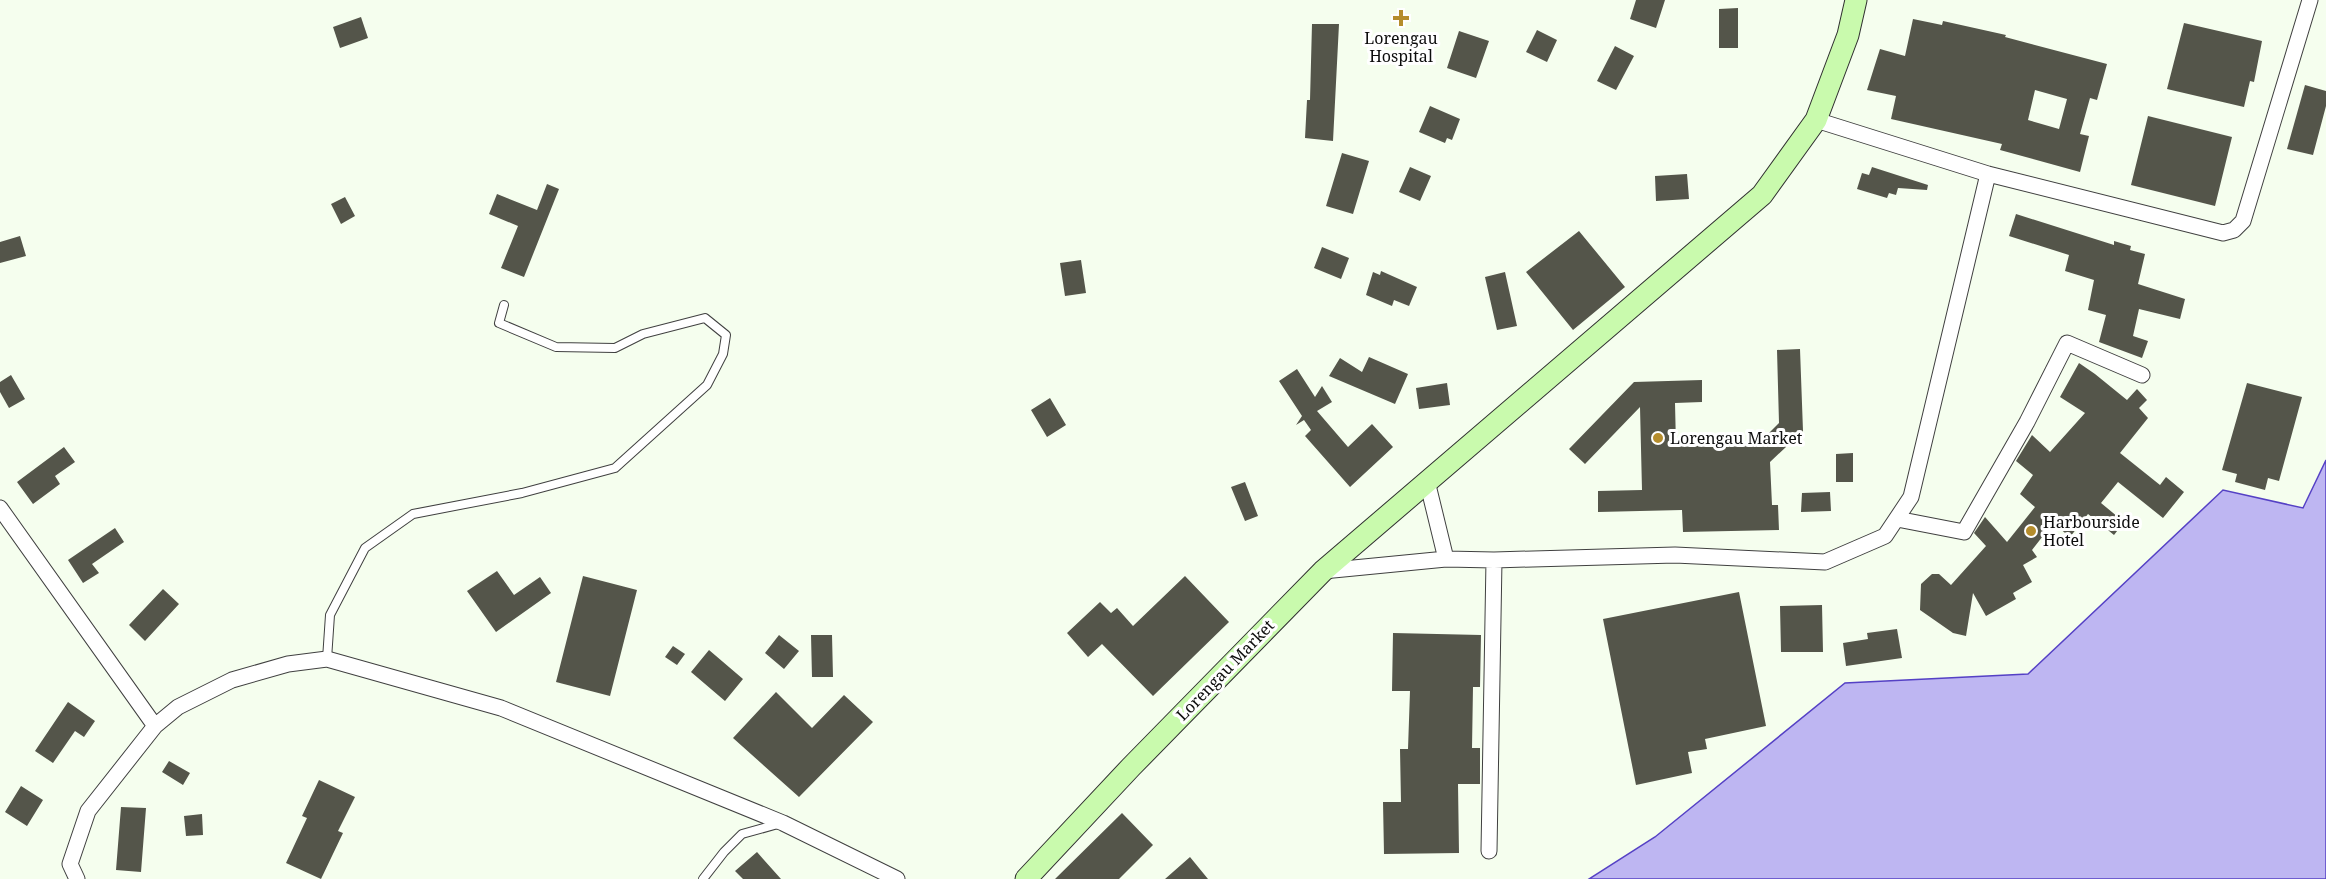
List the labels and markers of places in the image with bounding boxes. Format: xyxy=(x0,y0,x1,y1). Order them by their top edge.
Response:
marker: Lorengau Hospital xyxy=(1392,9,1410,27)
place label: Lorengau Hospital xyxy=(1364,27,1438,67)
place label: Lorengau Market xyxy=(1670,427,1803,449)
marker: Lorengau Market xyxy=(1651,431,1665,445)
place label: Harbourside Hotel xyxy=(2043,511,2140,551)
marker: Harbourside Hotel xyxy=(2024,524,2038,538)

